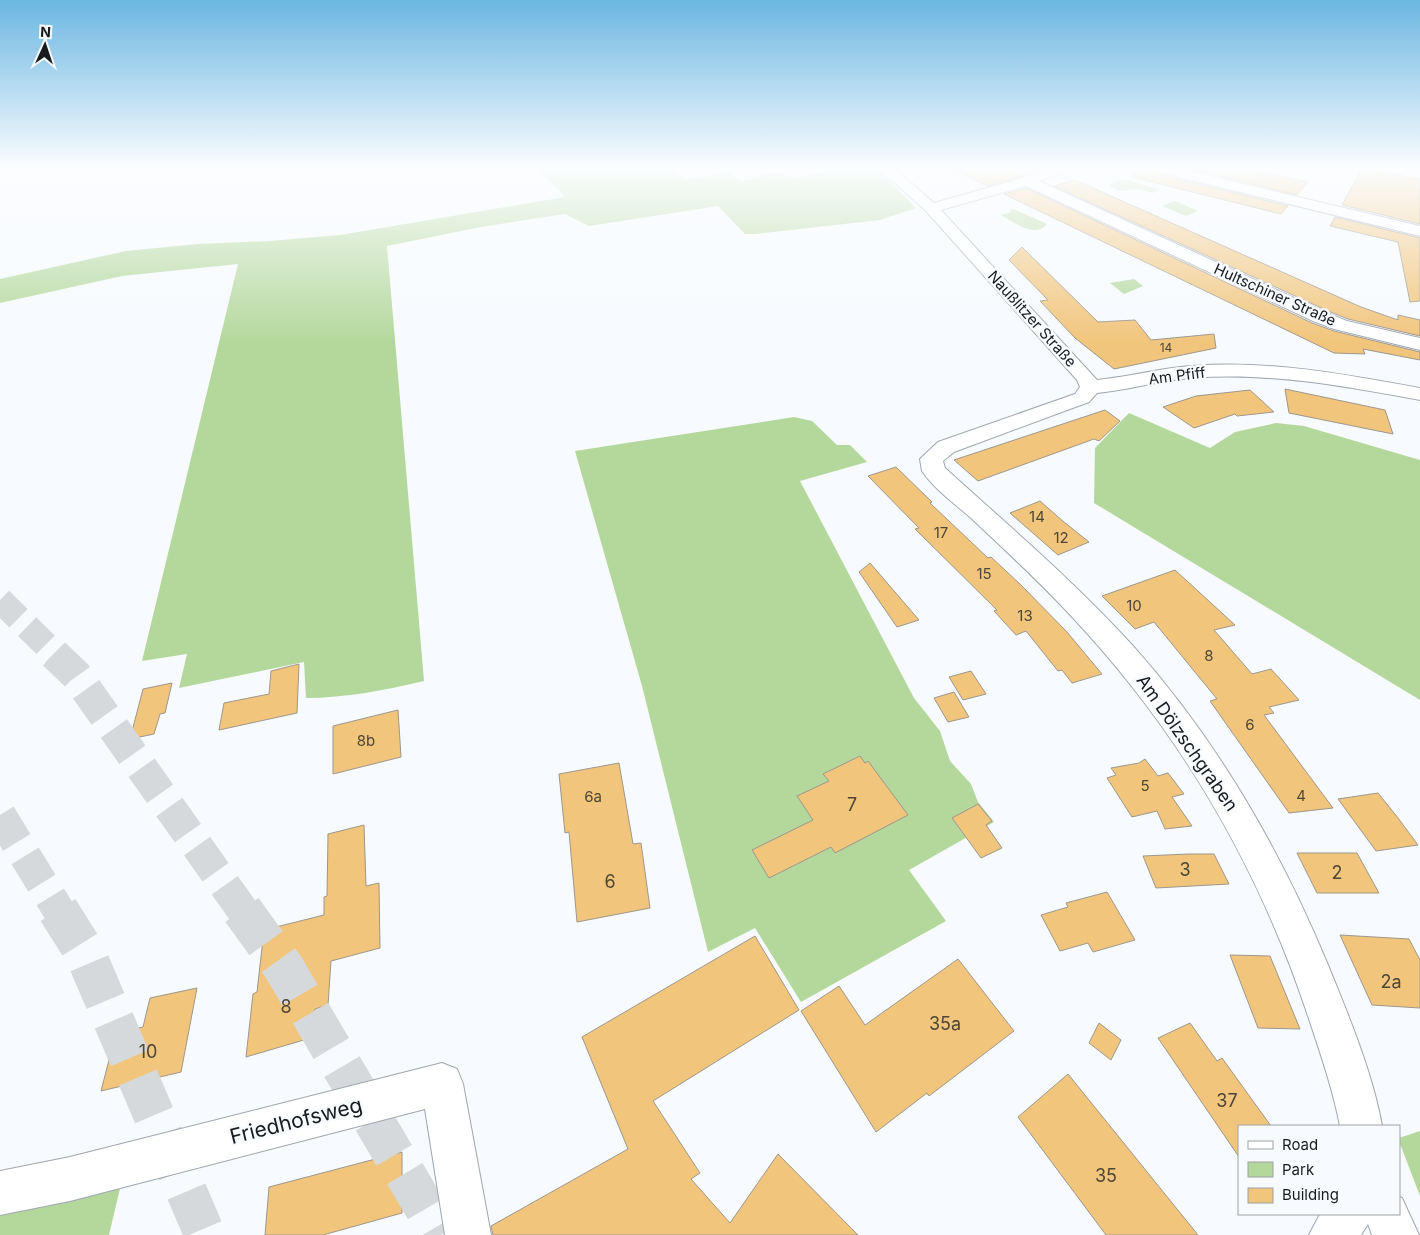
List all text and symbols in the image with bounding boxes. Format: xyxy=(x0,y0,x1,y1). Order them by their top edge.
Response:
north arrow xyxy=(20,20,70,70)
text: N xyxy=(40,23,51,40)
street label: Hultschiner Straße xyxy=(1211,259,1339,330)
street label: Naußlitzer Straße xyxy=(984,267,1081,371)
house number: 14 xyxy=(1160,340,1173,355)
street label: Am Pfiff xyxy=(1147,363,1207,388)
house number: 14 xyxy=(1029,507,1045,526)
house number: 17 xyxy=(934,523,948,542)
house number: 12 xyxy=(1053,528,1069,547)
house number: 15 xyxy=(976,564,992,583)
house number: 10 xyxy=(1126,596,1142,615)
house number: 13 xyxy=(1017,606,1033,625)
house number: 8 xyxy=(1204,646,1214,665)
street label: Am Dölzschgraben xyxy=(1132,670,1242,815)
house number: 6 xyxy=(1245,715,1255,734)
house number: 8b xyxy=(357,731,375,750)
house number: 5 xyxy=(1140,776,1150,795)
house number: 4 xyxy=(1296,786,1306,805)
house number: 6a xyxy=(584,787,602,806)
house number: 7 xyxy=(847,794,857,815)
house number: 3 xyxy=(1179,859,1191,880)
house number: 2 xyxy=(1332,862,1342,883)
house number: 6 xyxy=(604,871,616,892)
house number: 2a xyxy=(1380,971,1402,992)
house number: 8 xyxy=(280,996,292,1017)
house number: 35a xyxy=(929,1013,961,1034)
house number: 10 xyxy=(139,1041,157,1062)
house number: 37 xyxy=(1216,1090,1238,1111)
street label: Friedhofsweg xyxy=(227,1092,365,1149)
legend xyxy=(1238,1125,1400,1215)
text: Road xyxy=(1282,1135,1318,1154)
text: Park xyxy=(1282,1160,1315,1179)
house number: 35 xyxy=(1095,1165,1117,1186)
text: Building xyxy=(1282,1185,1339,1204)

